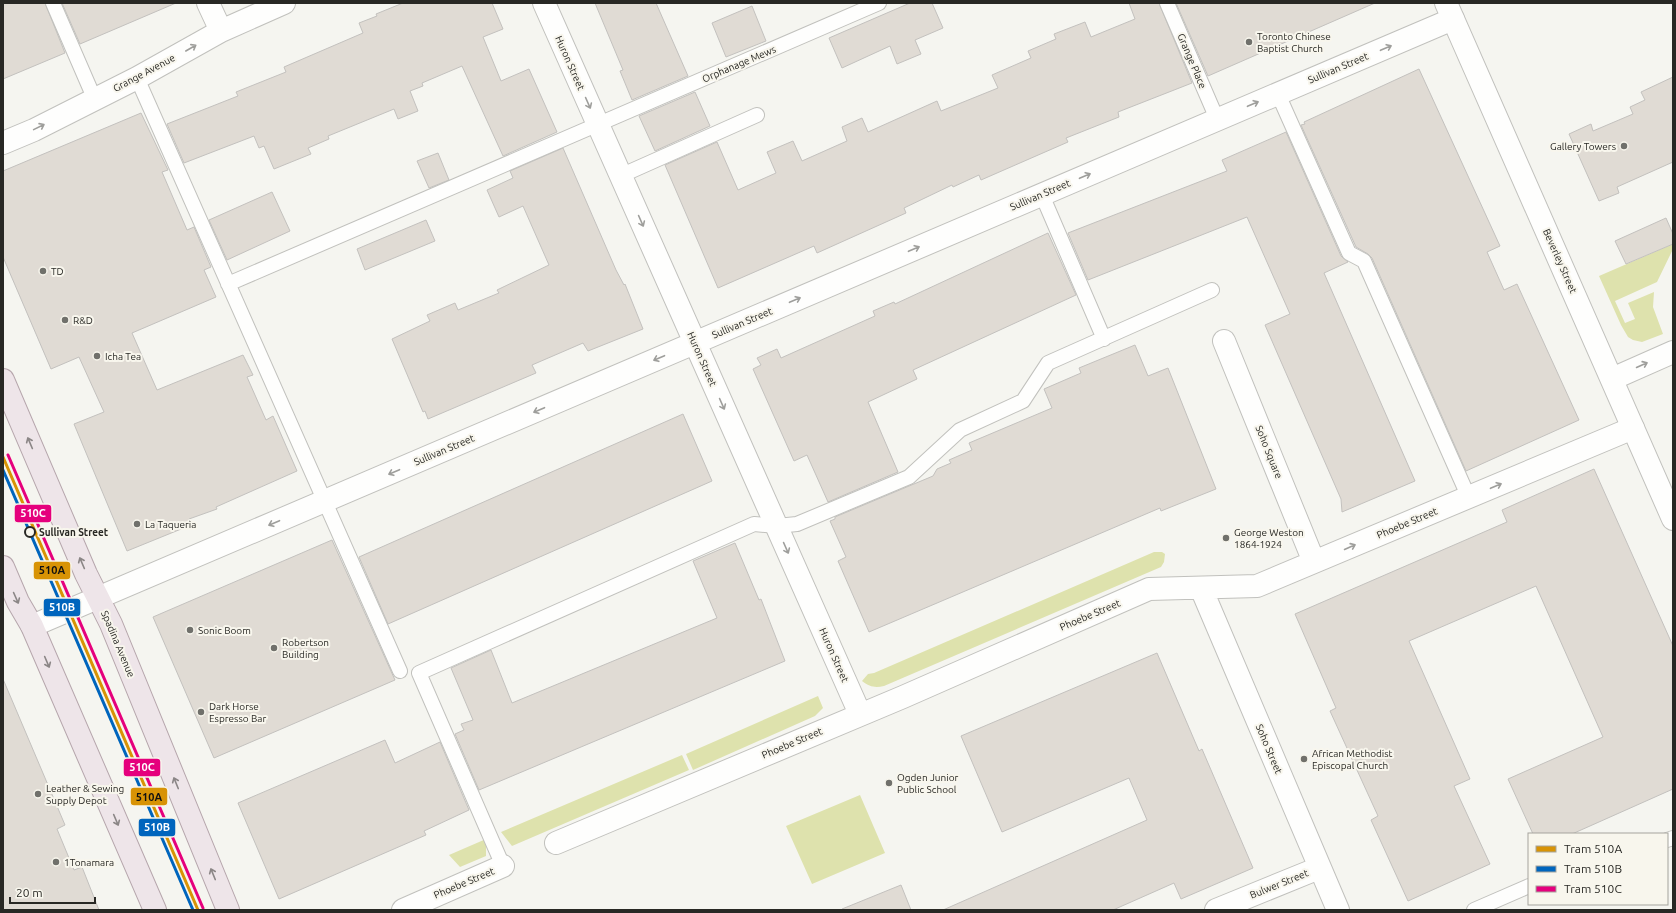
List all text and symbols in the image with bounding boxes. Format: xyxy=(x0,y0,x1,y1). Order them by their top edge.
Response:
place label: Toronto Chinese Baptist Church xyxy=(1257,31,1331,54)
street label: Grange Place xyxy=(1175,32,1209,90)
street label: Huron Street xyxy=(553,34,587,92)
marker: Toronto Chinese Baptist Church xyxy=(1244,37,1254,47)
one-way arrow xyxy=(185,43,197,51)
one-way arrow xyxy=(1379,43,1391,51)
street label: Orphanage Mews xyxy=(700,44,778,84)
street label: Sullivan Street xyxy=(1306,50,1370,86)
street label: Grange Avenue xyxy=(111,52,177,94)
one-way arrow xyxy=(585,96,592,108)
one-way arrow xyxy=(1247,100,1259,107)
one-way arrow xyxy=(33,123,45,130)
place label: Gallery Towers xyxy=(1550,141,1616,152)
marker: Gallery Towers xyxy=(1619,141,1629,151)
one-way arrow xyxy=(1079,172,1091,179)
street label: Sullivan Street xyxy=(1008,177,1072,213)
one-way arrow xyxy=(638,215,645,227)
street label: Beverley Street xyxy=(1541,227,1579,295)
one-way arrow xyxy=(908,245,920,252)
marker: TD xyxy=(38,266,48,276)
place label: TD xyxy=(51,266,64,277)
one-way arrow xyxy=(788,296,800,303)
street label: Sullivan Street xyxy=(710,305,774,341)
marker: R&D xyxy=(60,315,70,325)
place label: R&D xyxy=(73,315,93,326)
street label: Huron Street xyxy=(685,330,719,388)
marker: Icha Tea xyxy=(92,351,102,361)
place label: Icha Tea xyxy=(105,351,141,362)
one-way arrow xyxy=(653,355,665,363)
one-way arrow xyxy=(1636,361,1648,369)
one-way arrow xyxy=(719,398,726,410)
one-way arrow xyxy=(534,406,546,414)
street label: Soho Square xyxy=(1253,424,1285,480)
street label: Sullivan Street xyxy=(412,432,476,468)
one-way arrow xyxy=(26,438,34,450)
one-way arrow xyxy=(388,468,400,476)
one-way arrow xyxy=(1489,482,1501,489)
line badge: 510C xyxy=(14,504,52,523)
street label: Phoebe Street xyxy=(1375,505,1439,541)
text: 510C xyxy=(20,507,46,519)
marker: La Taqueria xyxy=(132,519,142,529)
place label: La Taqueria xyxy=(145,519,196,530)
one-way arrow xyxy=(269,519,281,527)
marker: Sullivan Street xyxy=(24,526,36,538)
place label: Sullivan Street xyxy=(39,527,109,538)
place label: George Weston 1864-1924 xyxy=(1234,527,1304,550)
marker: George Weston 1864-1924 xyxy=(1221,533,1231,543)
one-way arrow xyxy=(783,542,791,554)
one-way arrow xyxy=(1344,543,1356,550)
one-way arrow xyxy=(77,557,85,569)
line badge: 510A xyxy=(33,561,71,580)
text: 510A xyxy=(39,564,65,576)
one-way arrow xyxy=(13,591,20,603)
street label: Phoebe Street xyxy=(1058,597,1122,633)
line badge: 510B xyxy=(43,598,81,617)
text: 510B xyxy=(49,601,75,613)
street label: Spadina Avenue xyxy=(99,609,137,679)
marker: Sonic Boom xyxy=(185,625,195,635)
place label: Sonic Boom xyxy=(198,625,251,636)
street label: Huron Street xyxy=(817,626,851,684)
place label: Robertson Building xyxy=(282,637,329,660)
marker: Robertson Building xyxy=(269,643,279,653)
one-way arrow xyxy=(44,656,51,668)
place label: Dark Horse Espresso Bar xyxy=(209,701,266,724)
marker: Dark Horse Espresso Bar xyxy=(196,707,206,717)
street label: Soho Street xyxy=(1254,723,1284,776)
street label: Phoebe Street xyxy=(760,725,824,761)
place label: African Methodist Episcopal Church xyxy=(1312,748,1393,771)
marker: African Methodist Episcopal Church xyxy=(1299,754,1309,764)
line badge: 510C xyxy=(123,758,161,777)
text: 510C xyxy=(129,761,155,773)
place label: Ogden Junior Public School xyxy=(897,772,958,795)
one-way arrow xyxy=(172,778,180,790)
marker: Ogden Junior Public School xyxy=(884,778,894,788)
place label: Leather & Sewing Supply Depot xyxy=(46,783,124,806)
line badge: 510A xyxy=(130,787,168,806)
marker: Leather & Sewing Supply Depot xyxy=(33,789,43,799)
text: 510A xyxy=(136,791,162,803)
one-way arrow xyxy=(112,814,120,826)
line badge: 510B xyxy=(138,818,176,837)
text: 510B xyxy=(144,821,170,833)
legend xyxy=(1528,833,1668,905)
text: Tram 510A xyxy=(1564,842,1622,855)
marker: 1Tonamara xyxy=(51,857,61,867)
place label: 1Tonamara xyxy=(64,857,114,868)
text: Tram 510B xyxy=(1564,862,1622,875)
street label: Phoebe Street xyxy=(432,865,496,901)
street label: Bulwer Street xyxy=(1248,867,1310,901)
one-way arrow xyxy=(209,868,217,880)
scale bar xyxy=(10,879,95,905)
text: Tram 510C xyxy=(1564,882,1622,895)
text: 20 m xyxy=(16,886,43,899)

